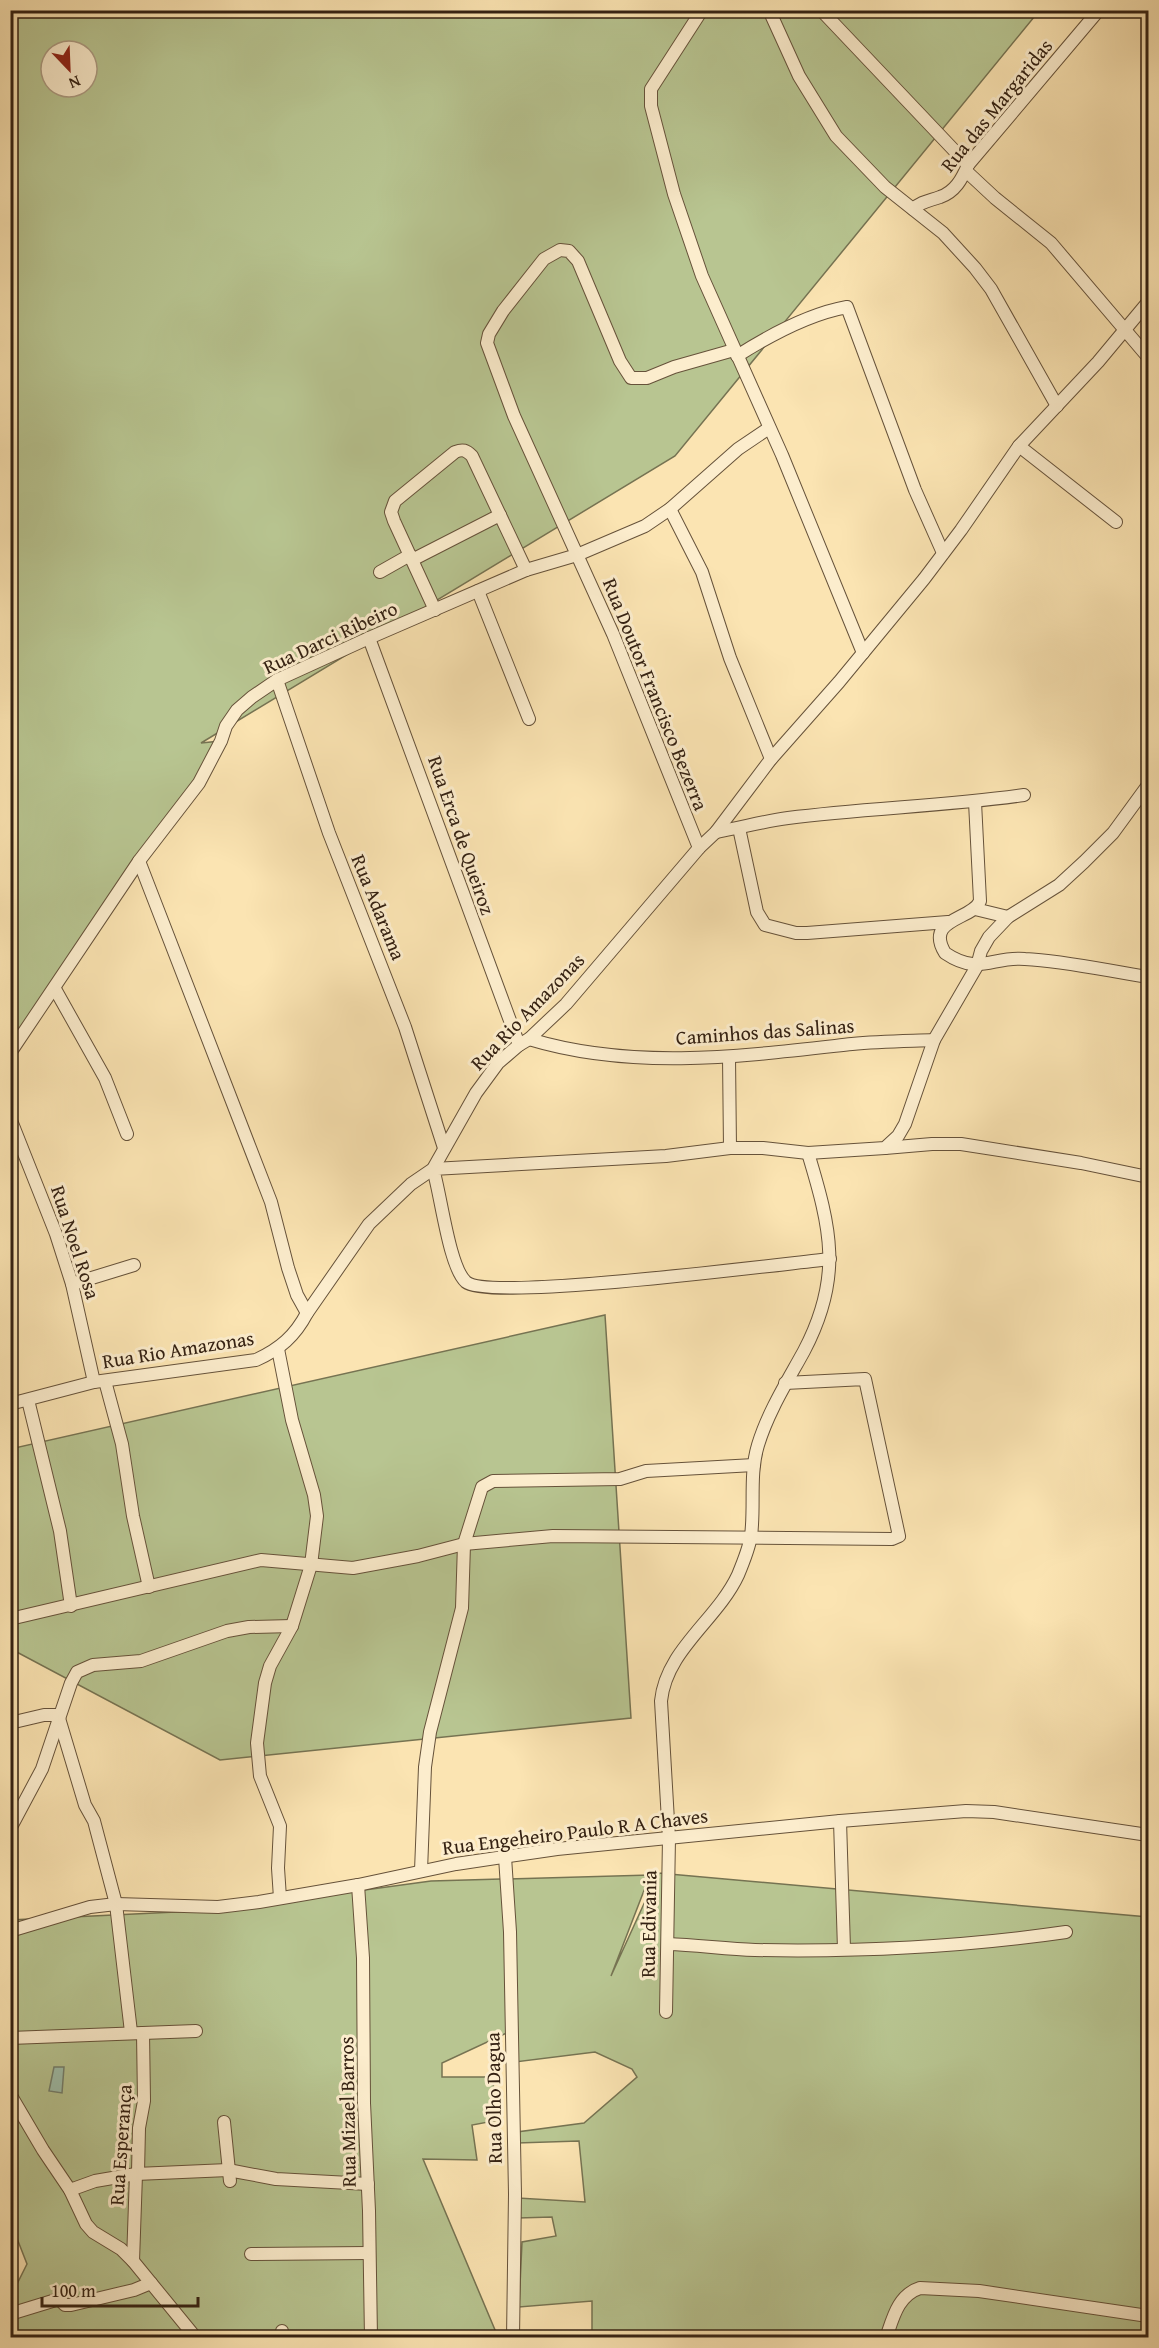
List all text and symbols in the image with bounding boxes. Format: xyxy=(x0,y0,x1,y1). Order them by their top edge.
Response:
street label: Rua das Margaridas xyxy=(933,32,1059,178)
north arrow xyxy=(39,39,99,99)
text: N xyxy=(65,70,84,96)
street label: Rua Doutor Francisco Bezerra xyxy=(596,573,716,815)
street label: Rua Darci Ribeiro xyxy=(258,593,402,681)
street label: Rua Erca de Queiroz xyxy=(421,752,503,919)
street label: Rua Adarama xyxy=(345,850,414,965)
street label: Rua Rio Amazonas xyxy=(463,946,591,1076)
street label: Caminhos das Salinas xyxy=(675,1010,855,1052)
street label: Rua Noel Rosa xyxy=(44,1181,108,1303)
street label: Rua Rio Amazonas xyxy=(100,1323,256,1375)
street label: Rua Engeheiro Paulo R A Chaves xyxy=(441,1800,710,1862)
street label: Rua Edivania xyxy=(633,1869,663,1978)
street label: Rua Olho Dagua xyxy=(477,2031,509,2164)
street label: Rua Mizael Barros xyxy=(331,2036,363,2188)
street label: Rua Esperança xyxy=(101,2083,139,2207)
scale bar xyxy=(42,2270,198,2308)
text: 100 m xyxy=(51,2277,96,2304)

